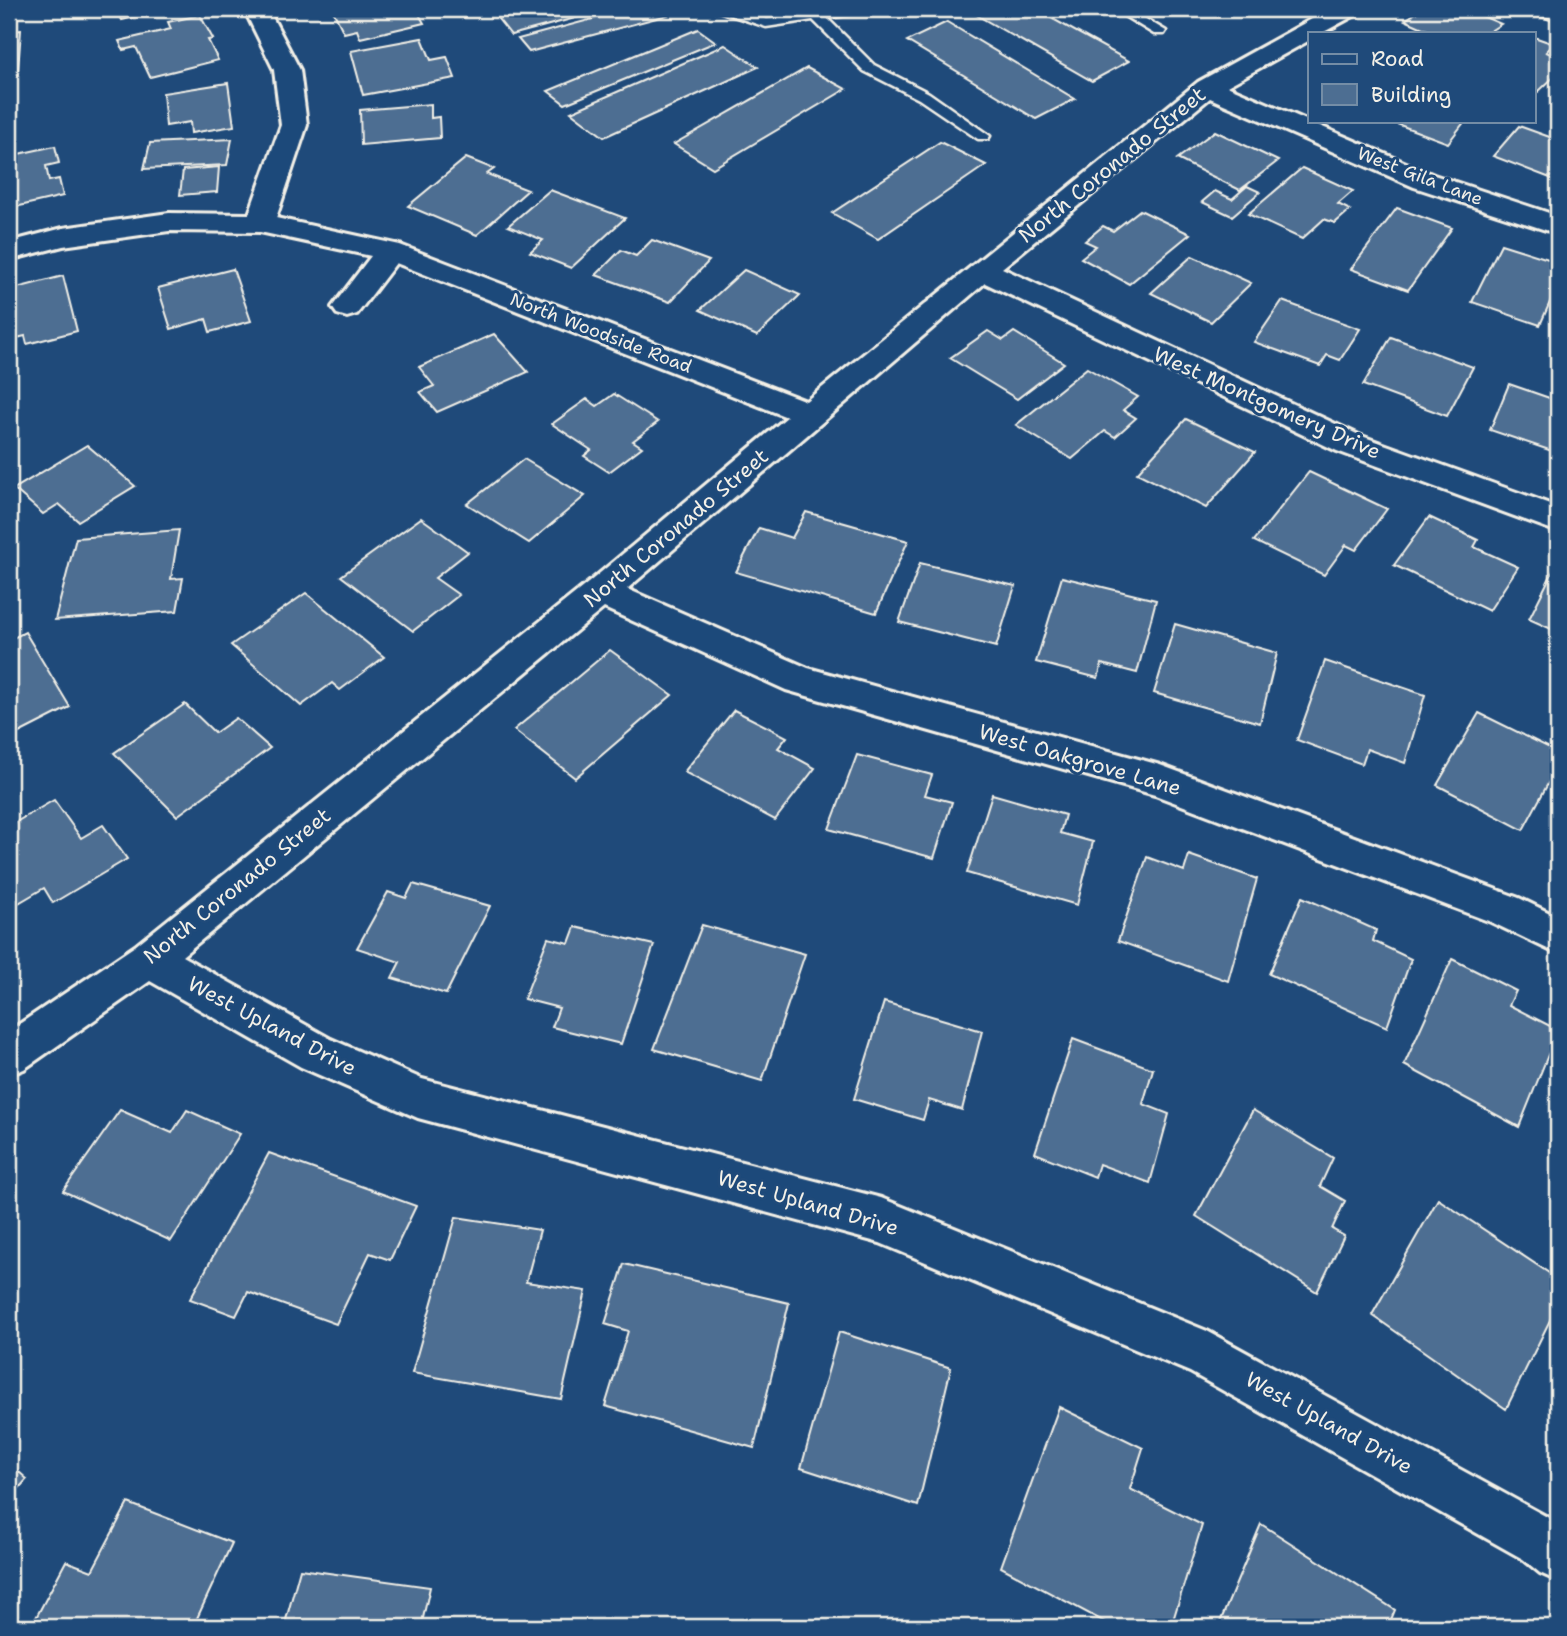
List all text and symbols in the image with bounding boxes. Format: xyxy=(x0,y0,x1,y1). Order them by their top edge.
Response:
legend xyxy=(1308,32,1536,122)
text: Road xyxy=(1371,45,1424,73)
street label: North Coronado Street xyxy=(1012,81,1212,249)
text: Building xyxy=(1371,81,1451,109)
street label: West Gila Lane xyxy=(1354,141,1486,211)
street label: North Woodside Road xyxy=(507,287,695,379)
street label: West Montgomery Drive xyxy=(1149,340,1385,466)
street label: North Coronado Street xyxy=(578,442,774,614)
street label: West Oakgrove Lane xyxy=(975,718,1185,802)
street label: North Coronado Street xyxy=(137,802,337,970)
street label: West Upland Drive xyxy=(183,970,361,1082)
street label: West Upland Drive xyxy=(714,1164,902,1242)
street label: West Upland Drive xyxy=(1240,1365,1418,1481)

